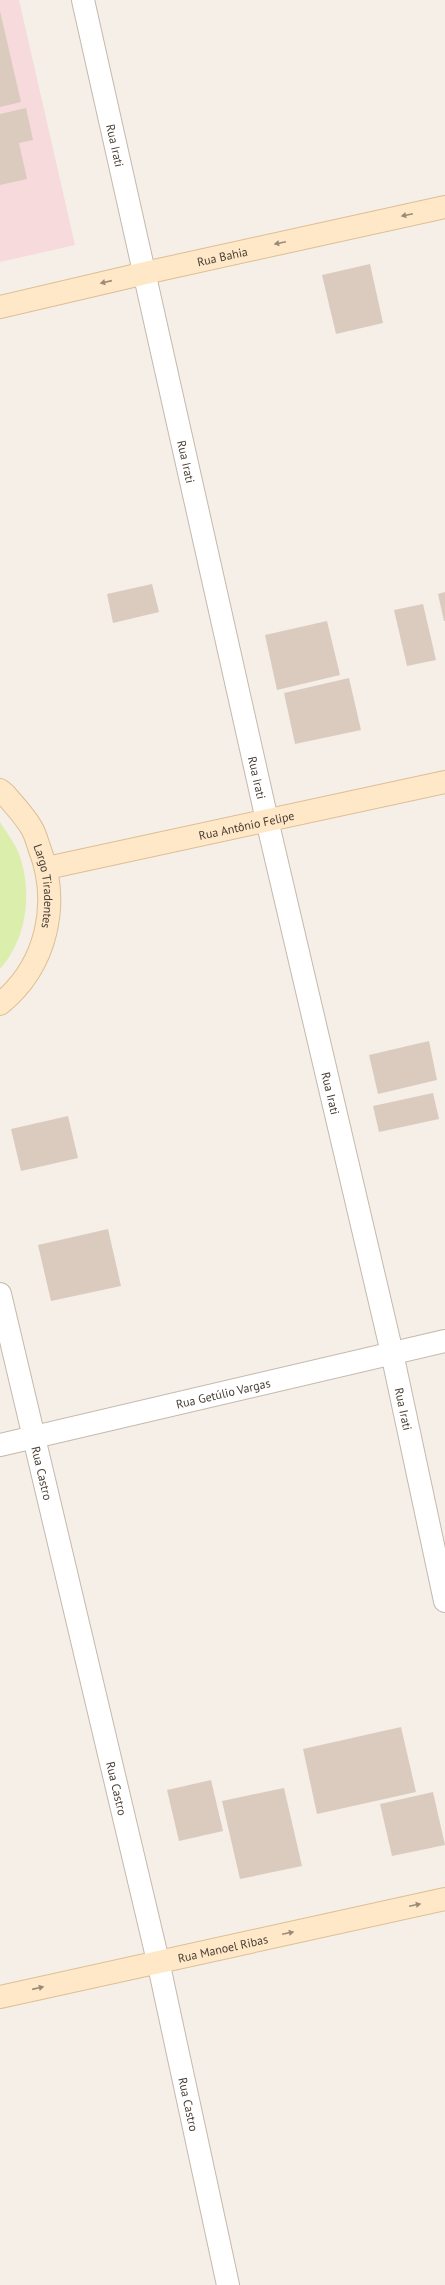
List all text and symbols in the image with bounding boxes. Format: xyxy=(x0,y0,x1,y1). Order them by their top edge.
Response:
street label: Rua Irati xyxy=(104,123,128,168)
one-way arrow xyxy=(401,213,413,219)
one-way arrow xyxy=(274,241,286,247)
street label: Rua Bahia xyxy=(196,243,249,269)
one-way arrow xyxy=(100,280,112,286)
street label: Rua Irati xyxy=(174,439,199,484)
street label: Rua Irati xyxy=(245,755,270,801)
street label: Rua Antônio Felipe xyxy=(197,807,296,843)
street label: Largo Tiradentes xyxy=(31,842,57,930)
street label: Rua Irati xyxy=(319,1070,343,1116)
street label: Rua Getúlio Vargas xyxy=(174,1375,272,1411)
street label: Rua Irati xyxy=(392,1386,416,1432)
street label: Rua Castro xyxy=(29,1445,56,1502)
street label: Rua Castro xyxy=(103,1760,131,1817)
one-way arrow xyxy=(409,1902,421,1908)
one-way arrow xyxy=(282,1929,294,1935)
street label: Rua Manoel Ribas xyxy=(176,1931,269,1965)
one-way arrow xyxy=(32,1985,44,1991)
street label: Rua Castro xyxy=(176,2076,202,2133)

